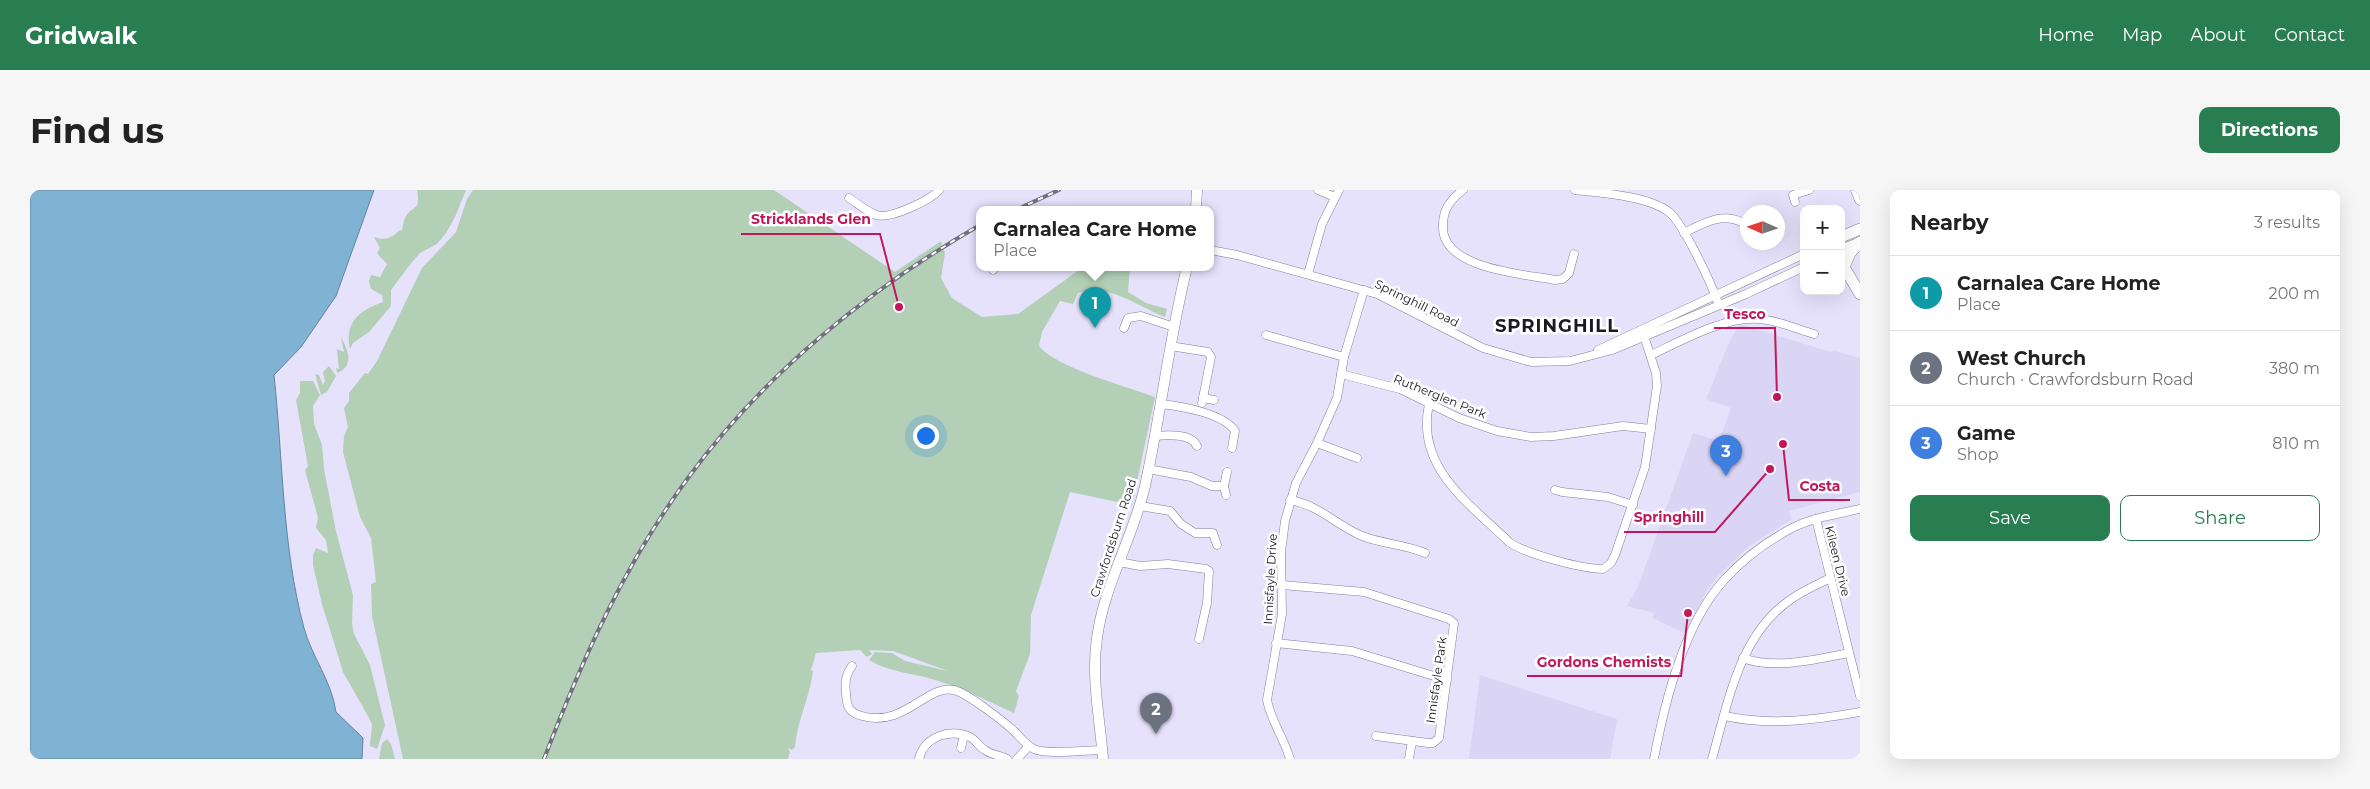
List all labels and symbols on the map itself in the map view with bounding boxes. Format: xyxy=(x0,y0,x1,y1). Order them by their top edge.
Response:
callout: Stricklands Glen xyxy=(741,205,880,234)
north arrow xyxy=(1740,205,1785,250)
text: Stricklands Glen xyxy=(751,210,871,228)
street label: Springhill Road xyxy=(1372,276,1462,330)
pin: 1 xyxy=(1079,287,1111,328)
callout: Tesco xyxy=(1714,299,1775,328)
text: Tesco xyxy=(1724,305,1766,323)
district label: SPRINGHILL xyxy=(1495,315,1619,337)
street label: Rutherglen Park xyxy=(1391,371,1489,422)
your location xyxy=(913,423,939,449)
pin: 3 xyxy=(1710,435,1742,476)
callout: Costa xyxy=(1789,471,1850,500)
street label: Crawfordsburn Road xyxy=(1087,477,1139,599)
text: Costa xyxy=(1800,477,1840,495)
callout: Springhill xyxy=(1624,503,1715,532)
text: Springhill xyxy=(1634,508,1704,526)
street label: Kileen Drive xyxy=(1822,524,1854,598)
street label: Innisfayle Drive xyxy=(1260,533,1280,625)
street label: Innisfayle Park xyxy=(1423,635,1450,724)
callout: Gordons Chemists xyxy=(1527,647,1681,676)
text: Gordons Chemists xyxy=(1537,653,1672,671)
pin: 2 xyxy=(1140,693,1172,734)

